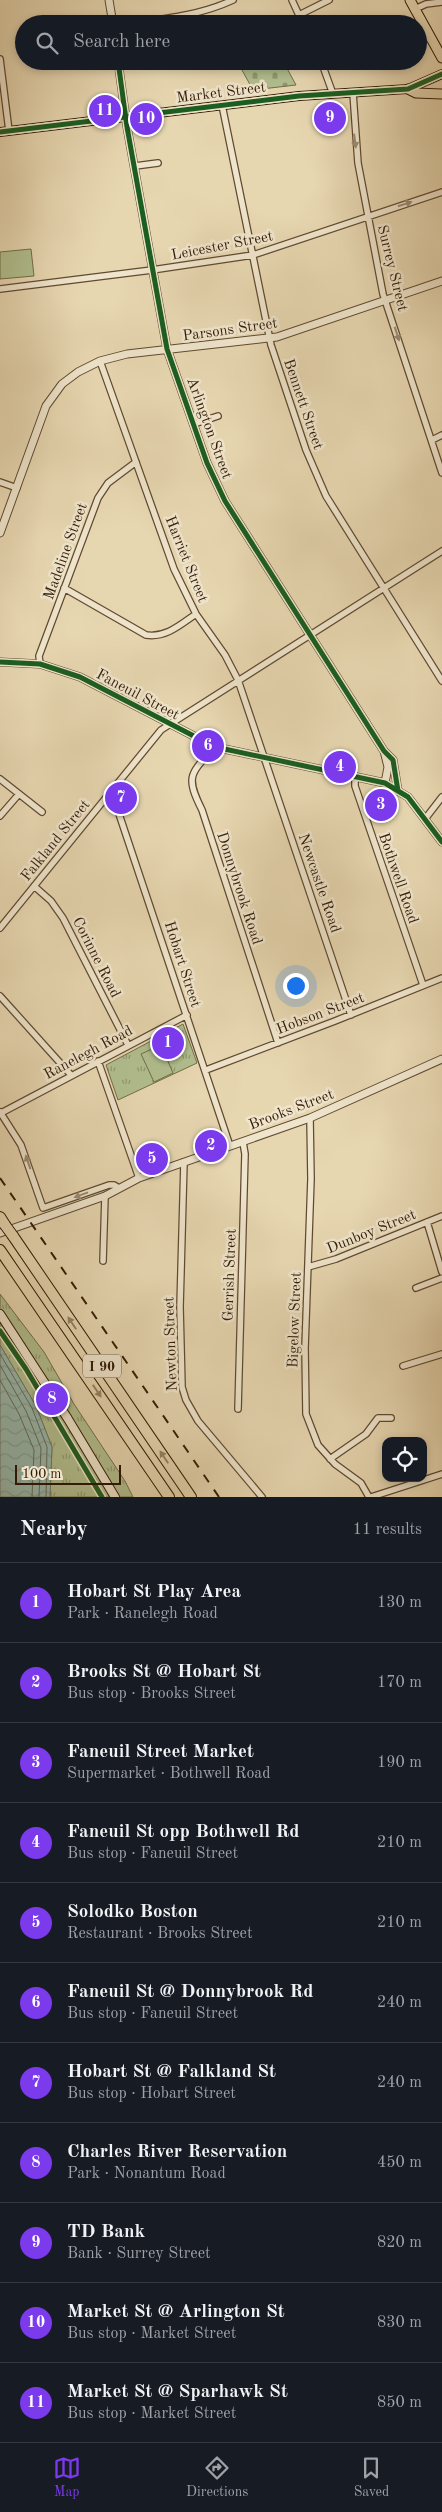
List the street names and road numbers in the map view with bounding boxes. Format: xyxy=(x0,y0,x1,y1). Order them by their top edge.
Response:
street label: Market Street xyxy=(176,81,267,106)
street label: Surrey Street xyxy=(374,224,410,313)
street label: Leicester Street xyxy=(170,229,274,264)
street label: Parsons Street xyxy=(182,316,279,345)
street label: Bennett Street xyxy=(280,357,325,452)
street label: Arlington Street xyxy=(183,376,234,481)
street label: Madeline Street xyxy=(42,501,91,602)
street label: Harriet Street xyxy=(161,514,210,605)
street label: Faneuil Street xyxy=(93,667,181,723)
street label: Falkland Street xyxy=(19,797,93,884)
street label: Donnybrook Road xyxy=(213,830,264,947)
street label: Bothwell Road xyxy=(375,831,420,926)
street label: Newcastle Road xyxy=(295,832,343,935)
street label: Corinne Road xyxy=(69,915,122,1001)
street label: Hobart Street xyxy=(161,919,203,1009)
street label: Hobson Street xyxy=(274,991,367,1038)
street label: Ranelegh Road xyxy=(42,1024,136,1083)
street label: Brooks Street xyxy=(247,1087,336,1133)
street label: Dunboy Street xyxy=(325,1208,418,1257)
street label: Gerrish Street xyxy=(221,1228,240,1322)
street label: Bigelow Street xyxy=(286,1272,305,1368)
street label: Newton Street xyxy=(162,1296,181,1392)
road number: I 90 xyxy=(83,1354,121,1378)

